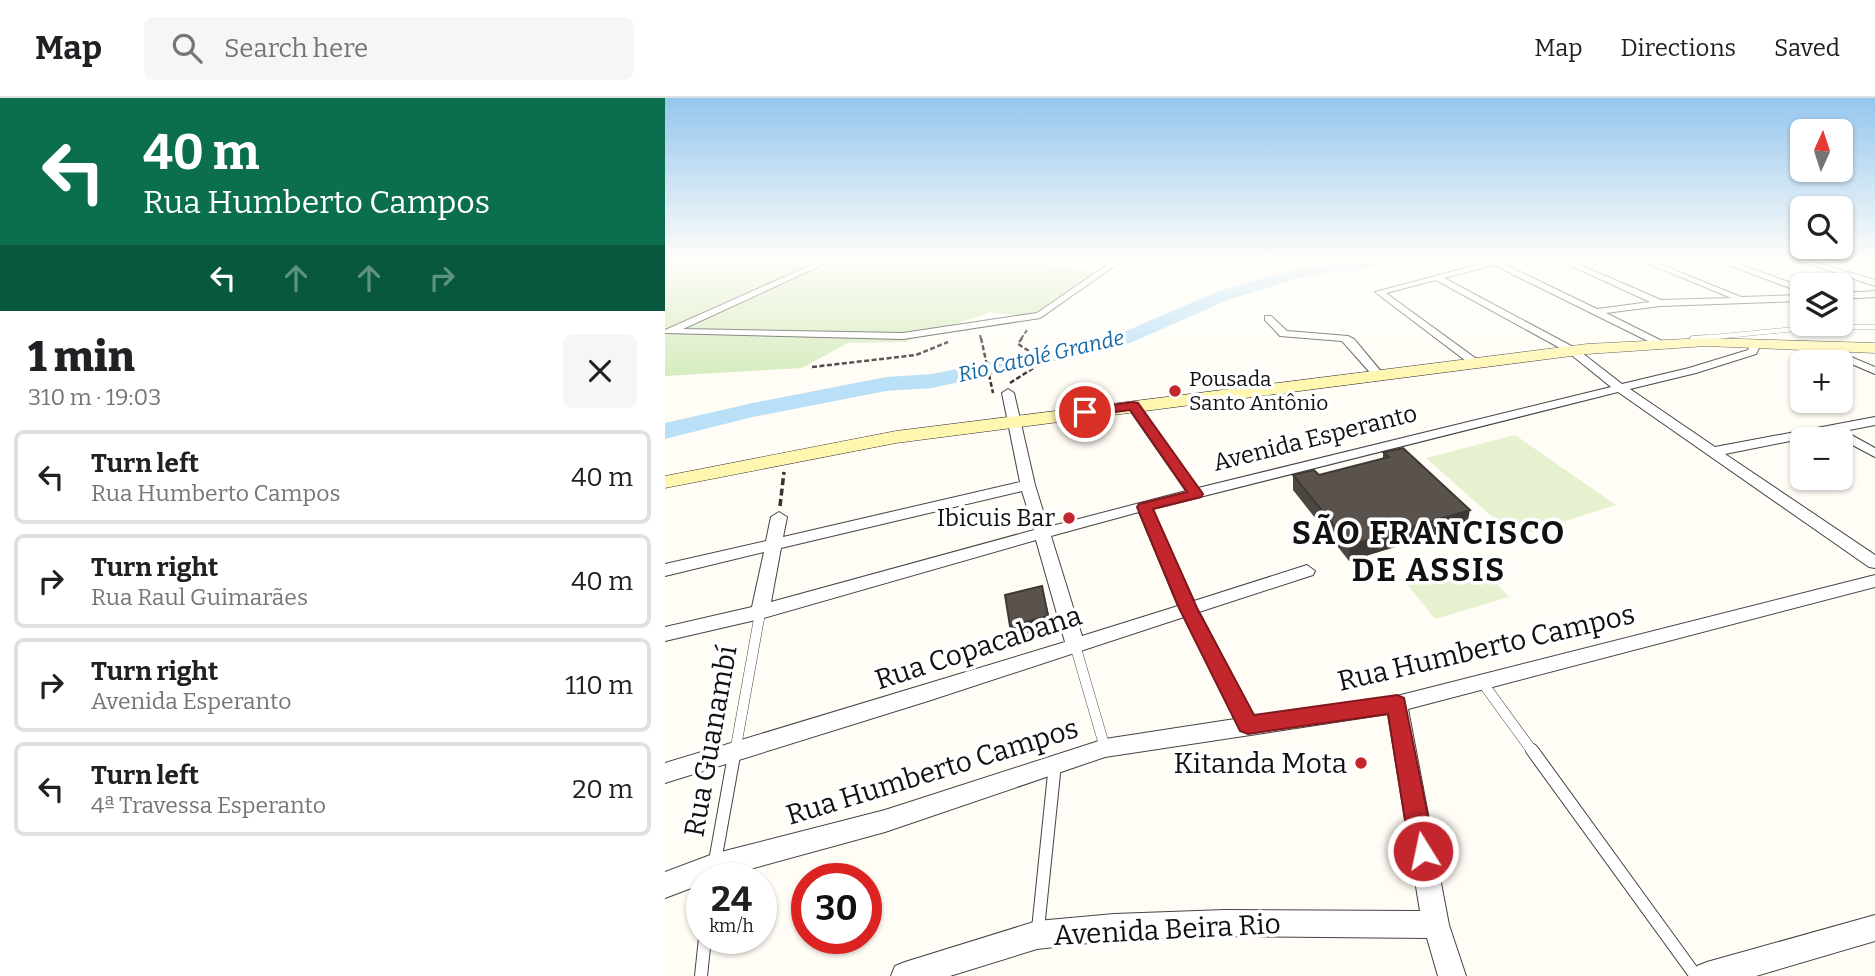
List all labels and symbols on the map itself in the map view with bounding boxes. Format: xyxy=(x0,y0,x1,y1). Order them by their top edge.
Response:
north arrow xyxy=(1790,119,1853,182)
water label: Rio Catolé Grande xyxy=(955,324,1127,388)
place label: Pousada Santo Antônio xyxy=(1189,366,1328,416)
pin xyxy=(1055,382,1115,442)
marker: Pousada Santo Antônio xyxy=(1167,383,1183,399)
street label: Avenida Esperanto xyxy=(1210,399,1420,477)
place label: Ibicuis Bar xyxy=(937,504,1055,532)
marker: Ibicuis Bar xyxy=(1061,510,1077,526)
district label: SÃO FRANCISCO DE ASSIS xyxy=(1292,513,1566,589)
street label: Rua Humberto Campos xyxy=(1334,597,1638,698)
street label: Rua Copacabana xyxy=(871,599,1086,696)
street label: Rua Guanambí xyxy=(677,642,744,839)
street label: Rua Humberto Campos xyxy=(782,711,1082,832)
place label: Kitanda Mota xyxy=(1173,747,1347,780)
marker: Kitanda Mota xyxy=(1353,755,1369,771)
position arrow xyxy=(1386,814,1460,888)
speed limit sign: 30 xyxy=(791,863,882,954)
street label: Avenida Beira Rio xyxy=(1053,907,1282,952)

